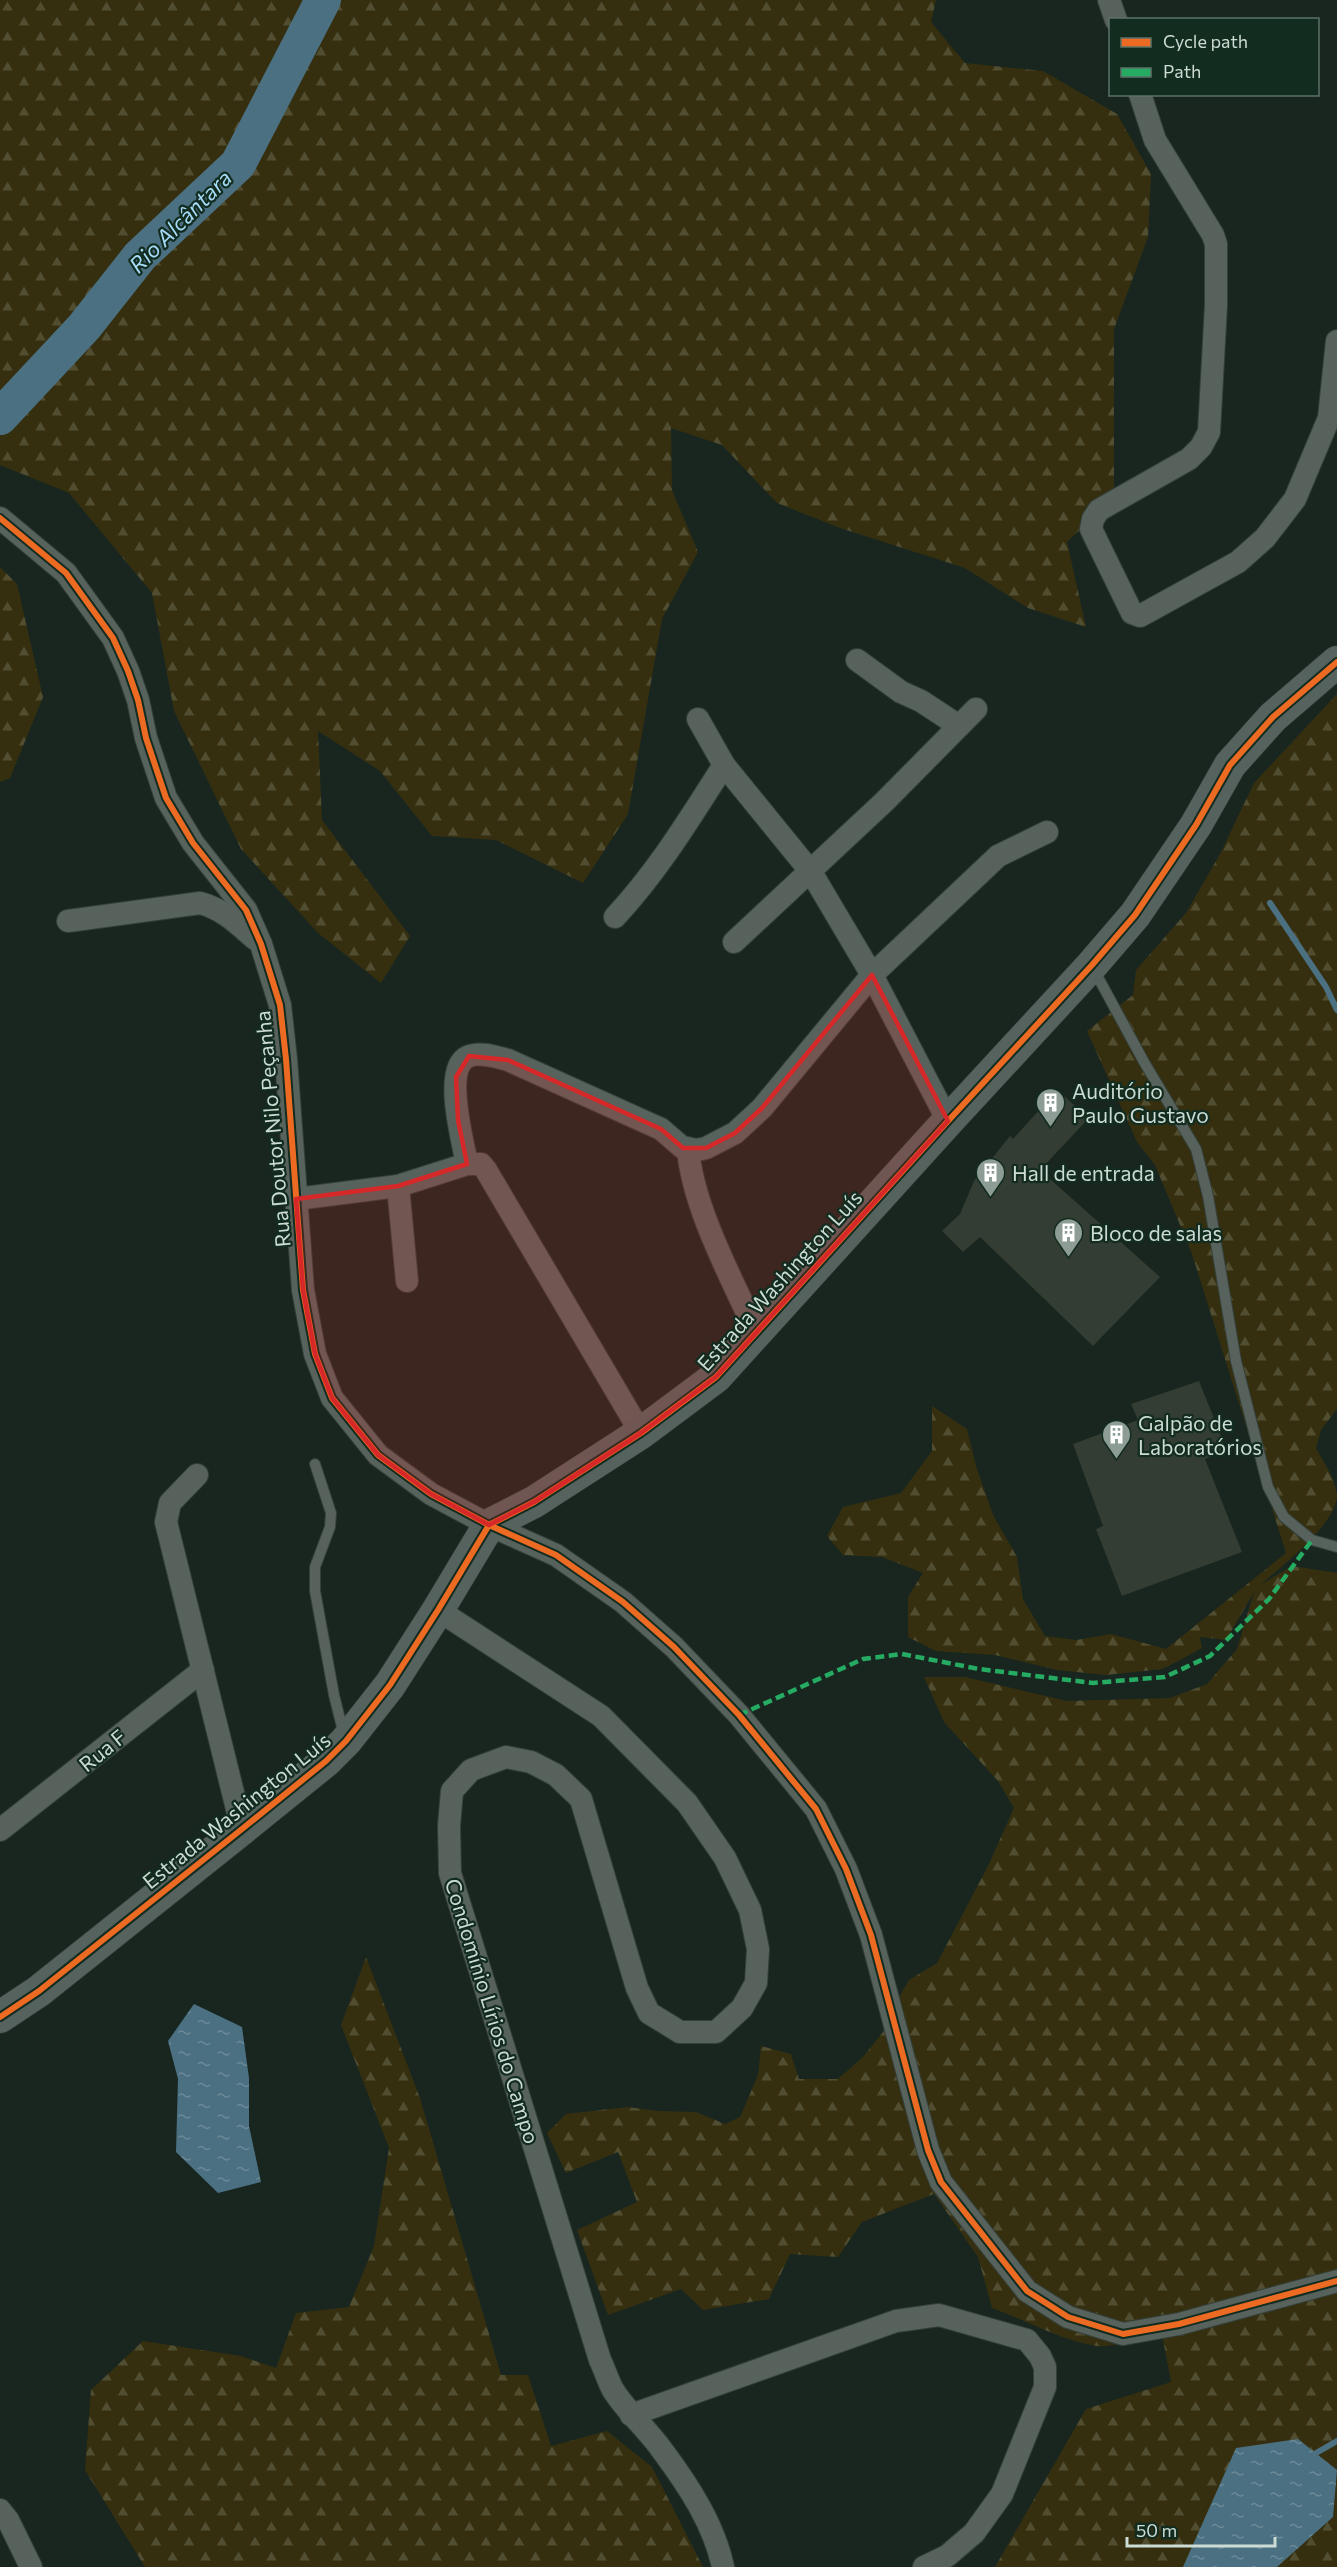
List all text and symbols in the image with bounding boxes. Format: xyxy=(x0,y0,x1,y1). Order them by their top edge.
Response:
legend xyxy=(1109,18,1319,96)
text: Cycle path xyxy=(1163,30,1248,52)
text: Path xyxy=(1163,60,1201,82)
water label: Rio Alcântara xyxy=(123,164,237,278)
street label: Rua Doutor Nilo Peçanha xyxy=(249,1010,295,1248)
place label: Auditório Paulo Gustavo xyxy=(1072,1078,1209,1127)
building icon: Auditório Paulo Gustavo xyxy=(1035,1086,1067,1128)
building icon: Hall de entrada xyxy=(975,1156,1007,1198)
place label: Hall de entrada xyxy=(1012,1160,1155,1185)
street label: Estrada Washington Luís xyxy=(691,1185,867,1375)
building icon: Bloco de salas xyxy=(1053,1216,1085,1258)
place label: Bloco de salas xyxy=(1090,1220,1222,1245)
place label: Galpão de Laboratórios xyxy=(1138,1410,1262,1459)
building icon: Galpão de Laboratórios xyxy=(1101,1418,1133,1460)
street label: Rua F xyxy=(74,1724,130,1776)
street label: Estrada Washington Luís xyxy=(137,1727,335,1893)
street label: Condomínio Lírios do Campo xyxy=(441,1875,545,2147)
scale bar xyxy=(1127,2510,1276,2548)
text: 50 m xyxy=(1136,2519,1177,2541)

